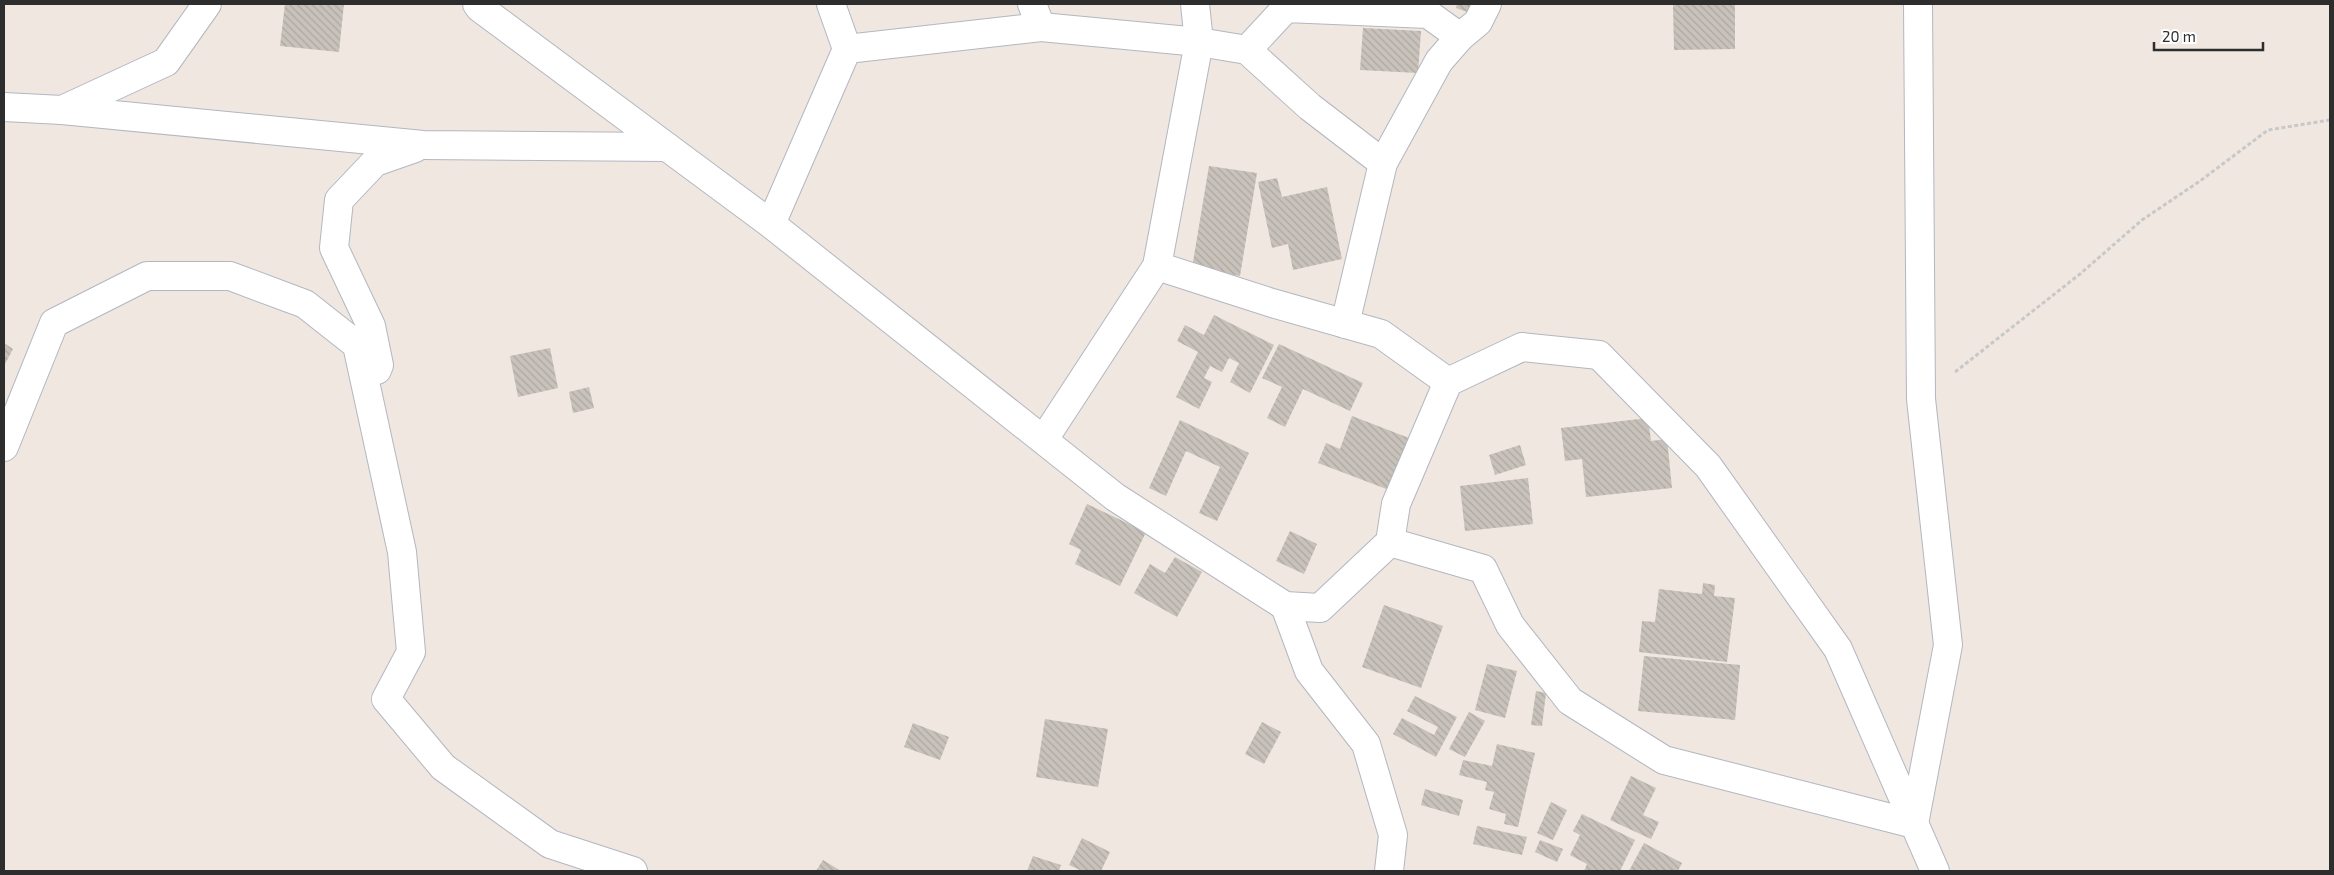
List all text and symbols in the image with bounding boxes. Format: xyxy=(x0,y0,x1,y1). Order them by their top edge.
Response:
scale bar xyxy=(2154,20,2263,52)
text: 20 m xyxy=(2162,27,2196,45)

